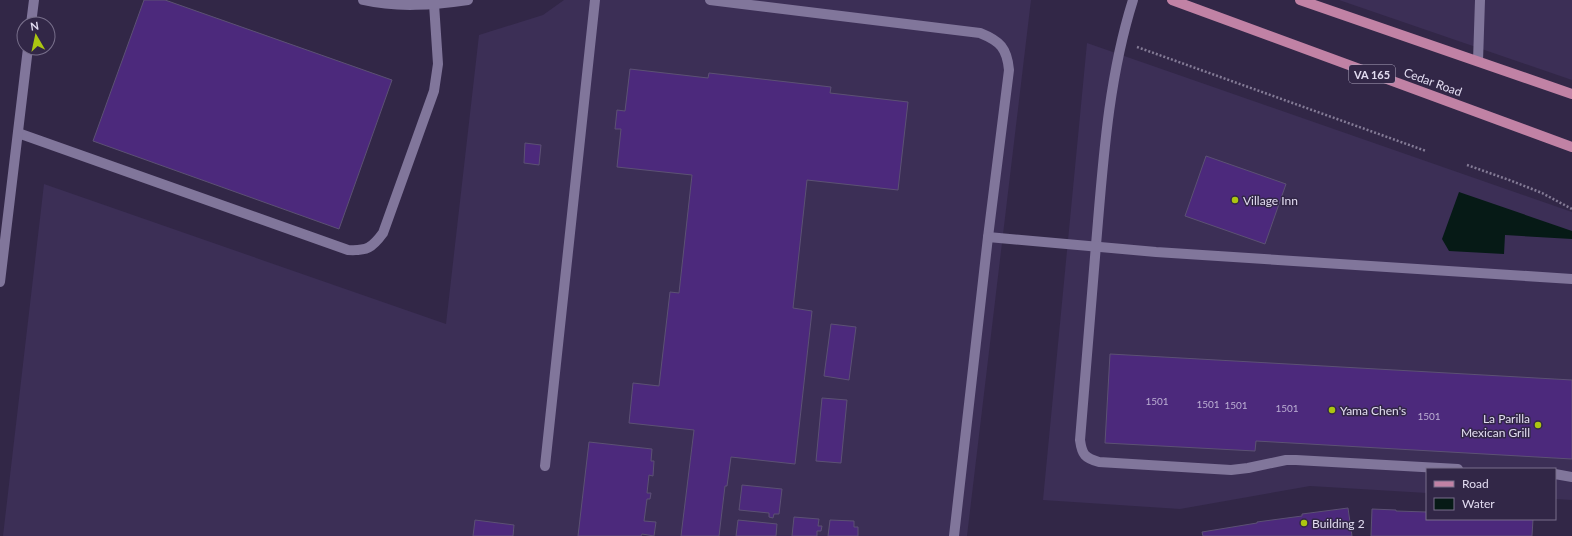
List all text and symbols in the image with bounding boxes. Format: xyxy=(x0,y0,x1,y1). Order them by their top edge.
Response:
north arrow xyxy=(16,16,56,56)
text: N xyxy=(29,19,40,33)
road number: VA 165 xyxy=(1349,65,1395,83)
street label: Cedar Road xyxy=(1402,65,1464,99)
place label: Village Inn xyxy=(1243,193,1298,208)
marker: Village Inn xyxy=(1230,195,1240,205)
house number: 1501 xyxy=(1145,395,1169,407)
house number: 1501 xyxy=(1196,398,1220,410)
house number: 1501 xyxy=(1224,399,1248,411)
house number: 1501 xyxy=(1275,402,1299,414)
place label: Yama Chen's xyxy=(1340,403,1406,418)
marker: Yama Chen's xyxy=(1327,405,1337,415)
house number: 1501 xyxy=(1417,410,1441,422)
place label: La Parilla Mexican Grill xyxy=(1461,411,1530,440)
marker: La Parilla Mexican Grill xyxy=(1533,420,1543,430)
legend xyxy=(1426,468,1556,520)
text: Road xyxy=(1462,476,1489,491)
text: Water xyxy=(1462,496,1495,511)
place label: Building 2 xyxy=(1312,516,1365,531)
marker: Building 2 xyxy=(1299,518,1309,528)

